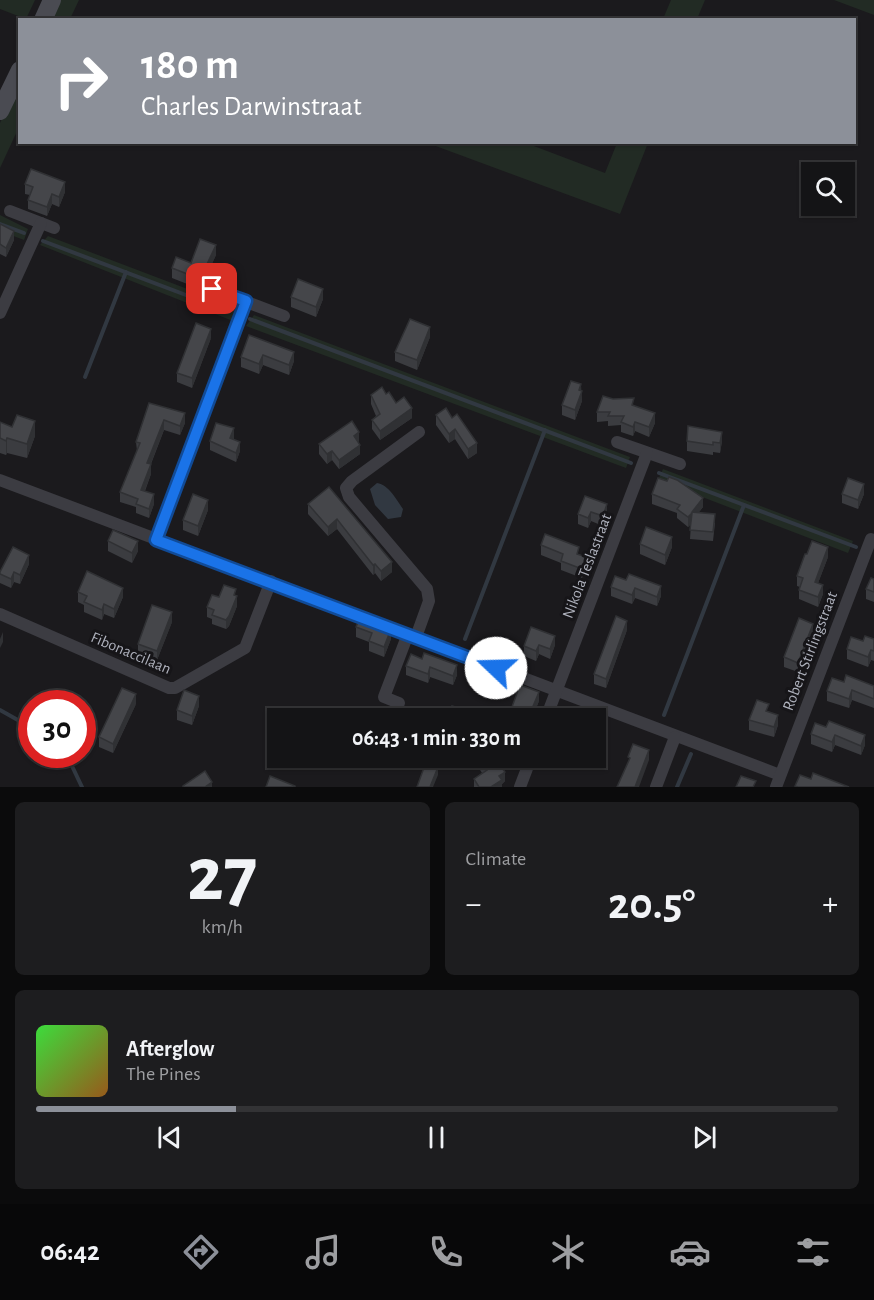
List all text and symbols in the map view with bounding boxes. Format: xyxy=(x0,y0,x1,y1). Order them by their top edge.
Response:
icon: right xyxy=(42,42,120,120)
text: 180 m xyxy=(141,44,239,86)
text: Charles Darwinstraat xyxy=(141,93,362,120)
map controls xyxy=(801,162,855,216)
button: search xyxy=(801,162,855,216)
pin xyxy=(186,263,237,314)
icon: arrive xyxy=(195,272,228,305)
street label: Nikola Teslastraat xyxy=(560,511,614,621)
street label: Robert Stirlingstraat xyxy=(780,589,840,713)
street label: Fibonaccilaan xyxy=(89,629,173,677)
position arrow xyxy=(464,636,528,700)
speed limit sign: 30 xyxy=(18,690,96,768)
text: 06:43 · 1 min · 330 m xyxy=(352,727,521,749)
text: 27 xyxy=(187,837,257,915)
text: Climate xyxy=(466,849,526,869)
text: 20.5° xyxy=(608,882,696,927)
text: − xyxy=(466,888,481,921)
text: + xyxy=(822,888,838,921)
text: km/h xyxy=(202,917,243,937)
text: Afterglow xyxy=(126,1038,214,1060)
text: The Pines xyxy=(126,1064,201,1084)
icon: previous xyxy=(153,1121,186,1154)
icon: pause xyxy=(420,1121,453,1154)
icon: next xyxy=(688,1121,721,1154)
icon: directions xyxy=(180,1231,222,1273)
icon: music xyxy=(302,1231,344,1273)
icon: phone xyxy=(425,1231,467,1273)
icon: climate xyxy=(547,1231,589,1273)
icon: car xyxy=(669,1231,711,1273)
icon: filters xyxy=(792,1231,834,1273)
text: 06:42 xyxy=(40,1238,100,1265)

